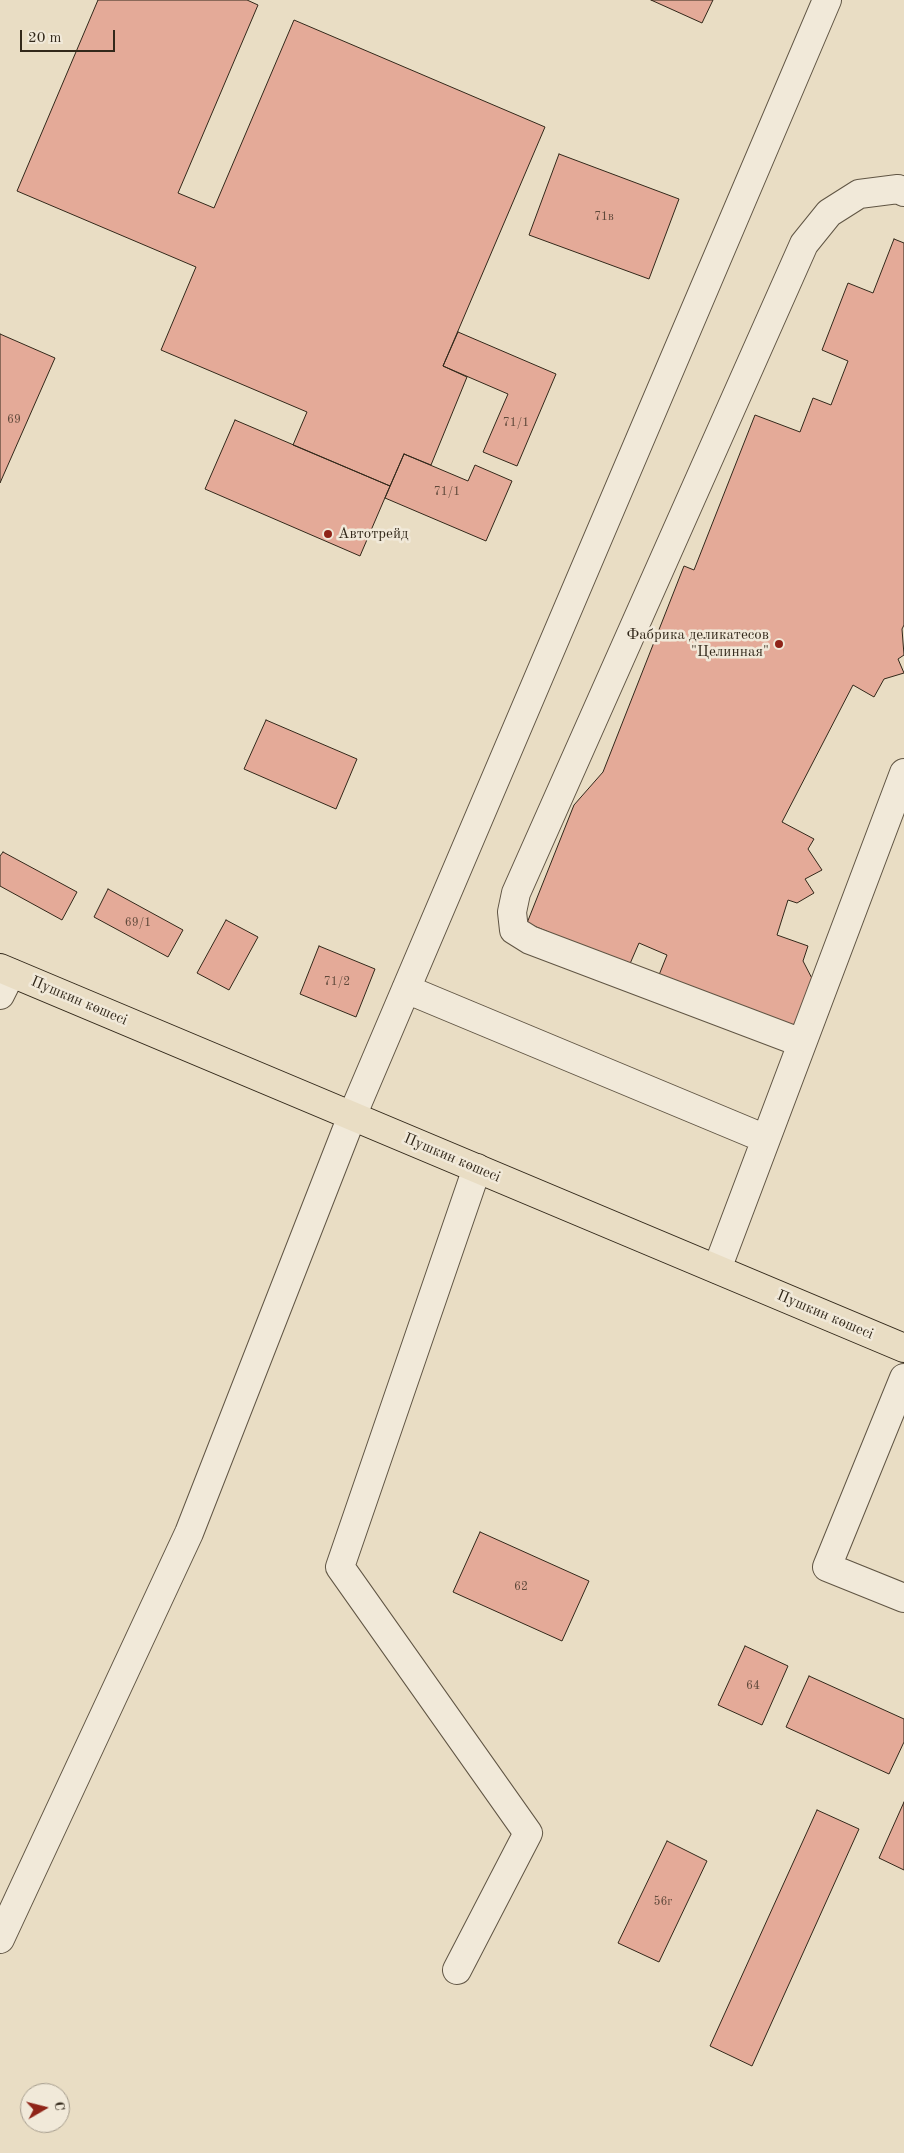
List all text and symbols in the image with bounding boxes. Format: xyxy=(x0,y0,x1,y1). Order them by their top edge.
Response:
scale bar xyxy=(22,20,118,52)
text: 20 m xyxy=(28,31,62,46)
house number: 71в xyxy=(594,210,614,224)
house number: 69 xyxy=(7,413,21,427)
house number: 71/1 xyxy=(503,416,529,430)
house number: 71/1 xyxy=(434,485,460,499)
place label: Автотрейд xyxy=(338,525,408,543)
marker: Автотрейд xyxy=(322,528,334,540)
place label: Фабрика деликатесов "Целинная" xyxy=(627,626,769,661)
marker: Фабрика деликатесов "Целинная" xyxy=(773,638,785,650)
house number: 69/1 xyxy=(125,916,151,930)
street label: Пушкин көшесі xyxy=(28,973,130,1029)
house number: 71/2 xyxy=(324,975,350,989)
street label: Пушкин көшесі xyxy=(401,1130,503,1186)
street label: Пушкин көшесі xyxy=(774,1287,876,1343)
house number: 62 xyxy=(514,1580,528,1594)
house number: 64 xyxy=(746,1679,760,1693)
house number: 56г xyxy=(653,1895,673,1909)
north arrow xyxy=(20,2083,70,2133)
text: С xyxy=(51,2100,66,2112)

